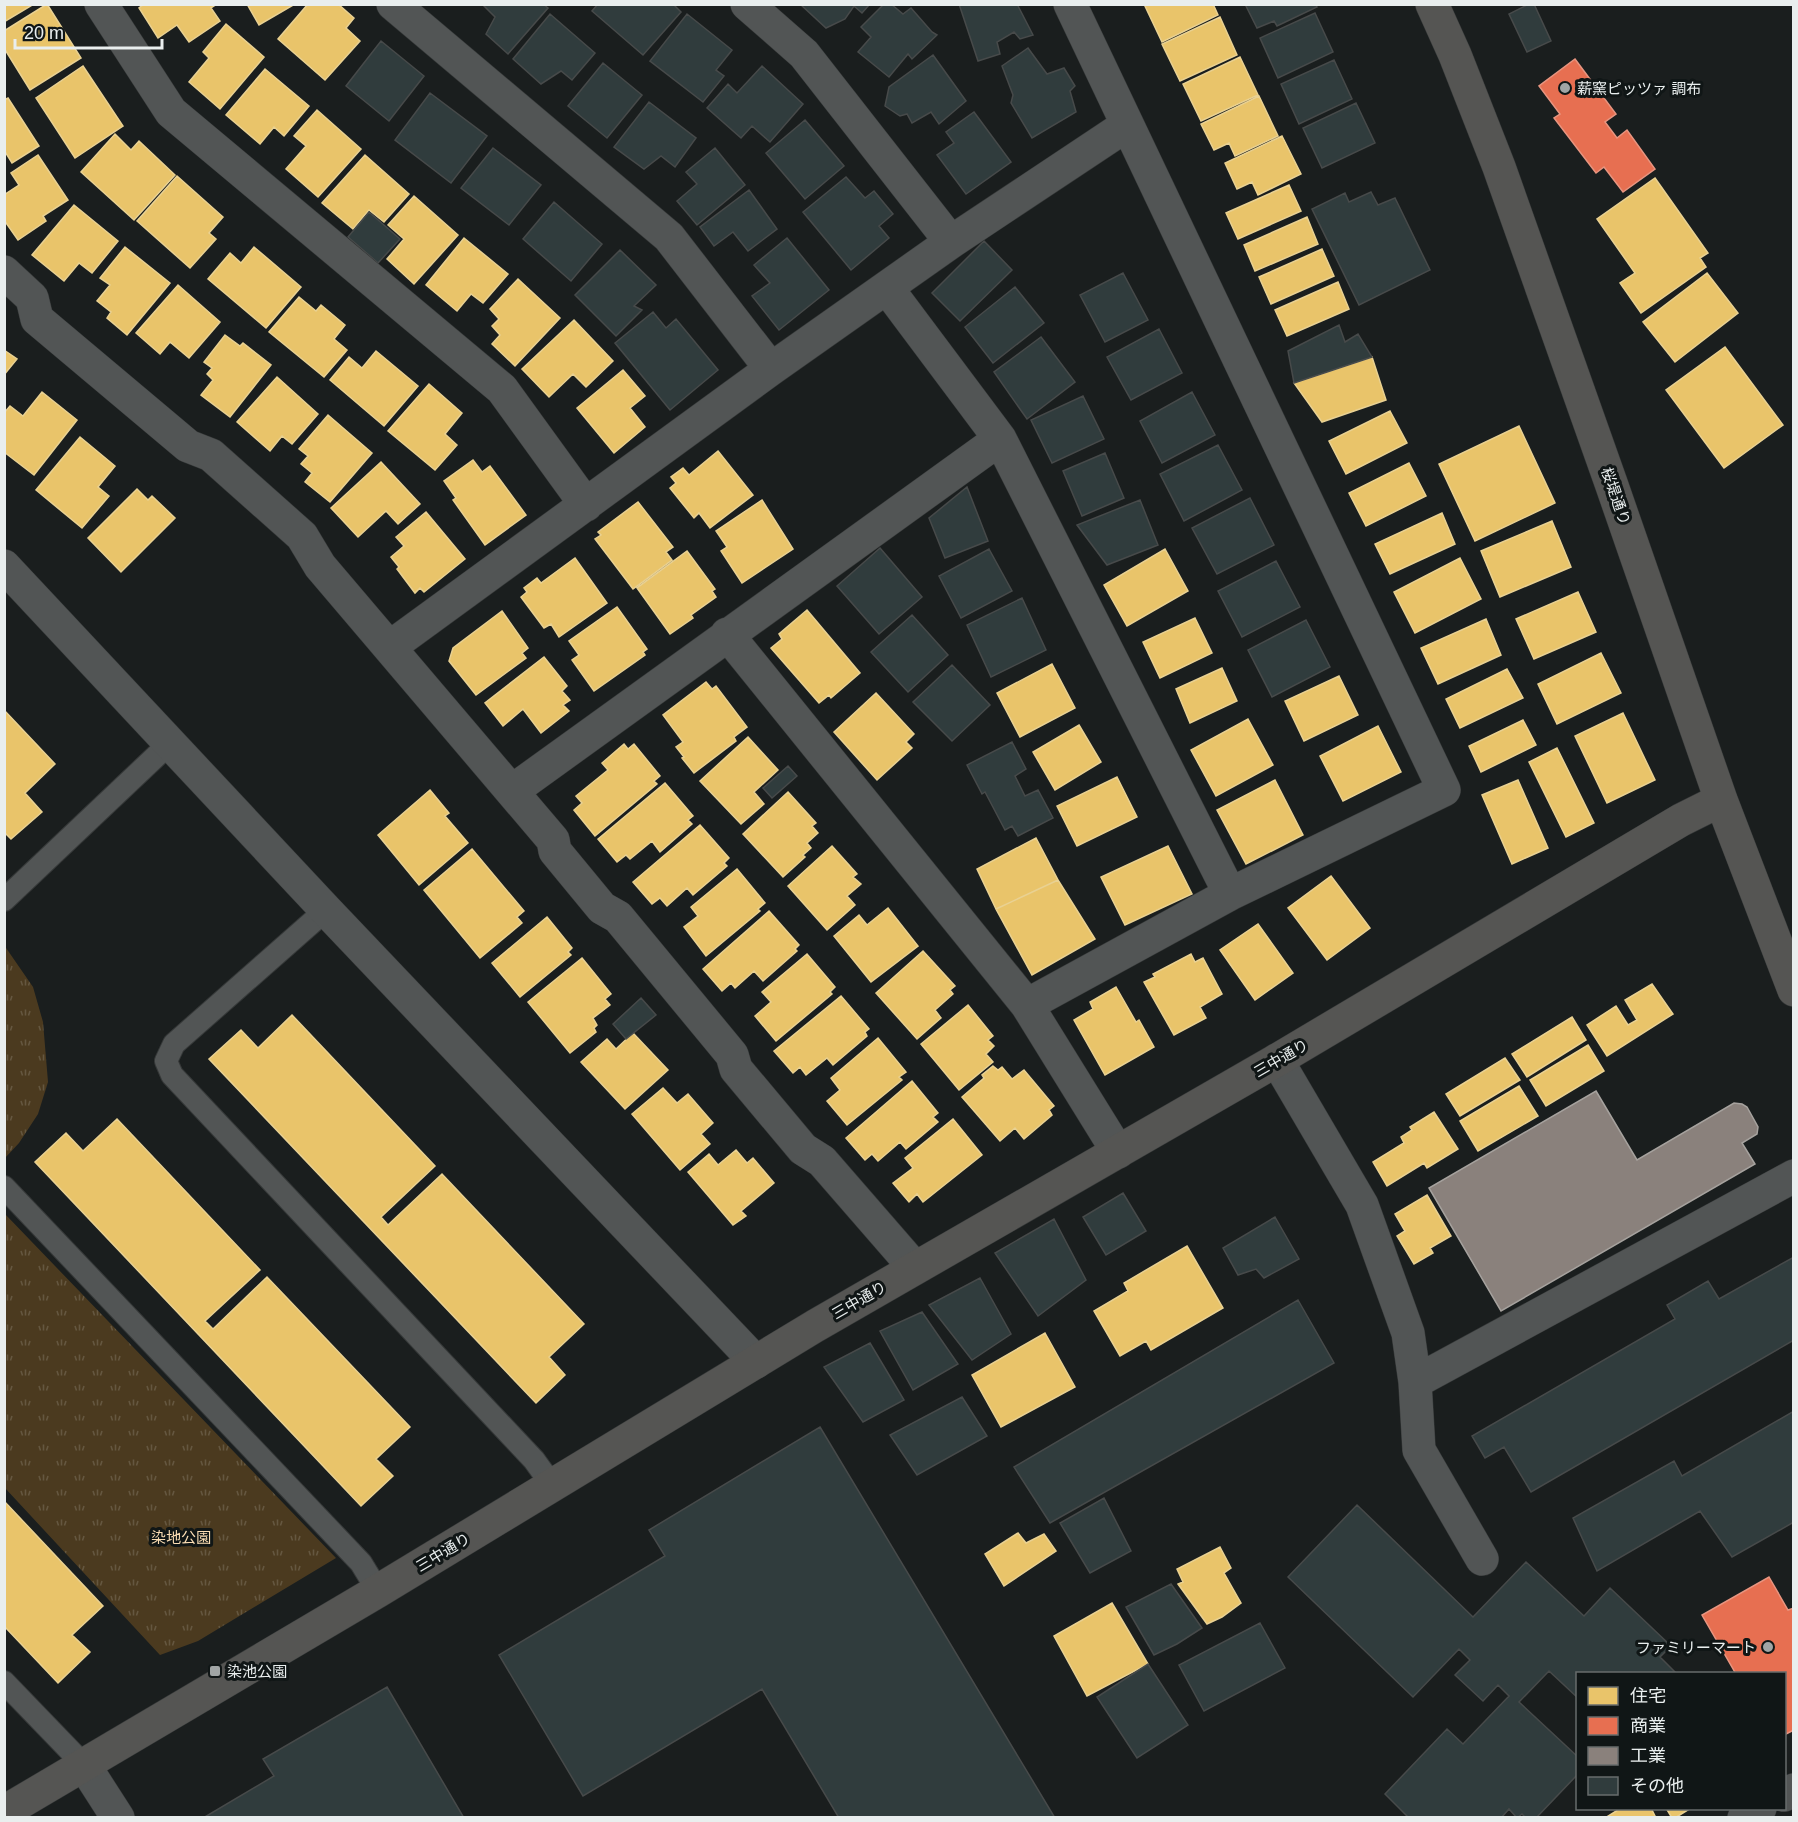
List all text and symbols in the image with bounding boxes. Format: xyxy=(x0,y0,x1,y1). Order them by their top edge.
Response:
scale bar xyxy=(15,12,162,50)
text: 20 m xyxy=(24,23,64,43)
place label: 薪窯ピッツァ 調布 xyxy=(1577,80,1701,97)
marker: 薪窯ピッツァ 調布 xyxy=(1558,81,1572,95)
street label: 桜堤通り xyxy=(1598,465,1634,527)
street label: 三中通り xyxy=(1251,1036,1311,1080)
street label: 三中通り xyxy=(829,1278,889,1322)
park label: 染地公園 xyxy=(151,1529,211,1546)
street label: 三中通り xyxy=(413,1529,473,1575)
place label: ファミリーマート xyxy=(1636,1639,1756,1656)
marker: ファミリーマート xyxy=(1761,1640,1775,1654)
place label: 染池公園 xyxy=(227,1663,287,1680)
marker: 染池公園 xyxy=(208,1664,222,1678)
legend xyxy=(1576,1672,1786,1810)
text: 住宅 xyxy=(1630,1686,1666,1706)
text: 商業 xyxy=(1630,1716,1666,1736)
text: 工業 xyxy=(1630,1746,1666,1766)
text: その他 xyxy=(1630,1776,1684,1796)

